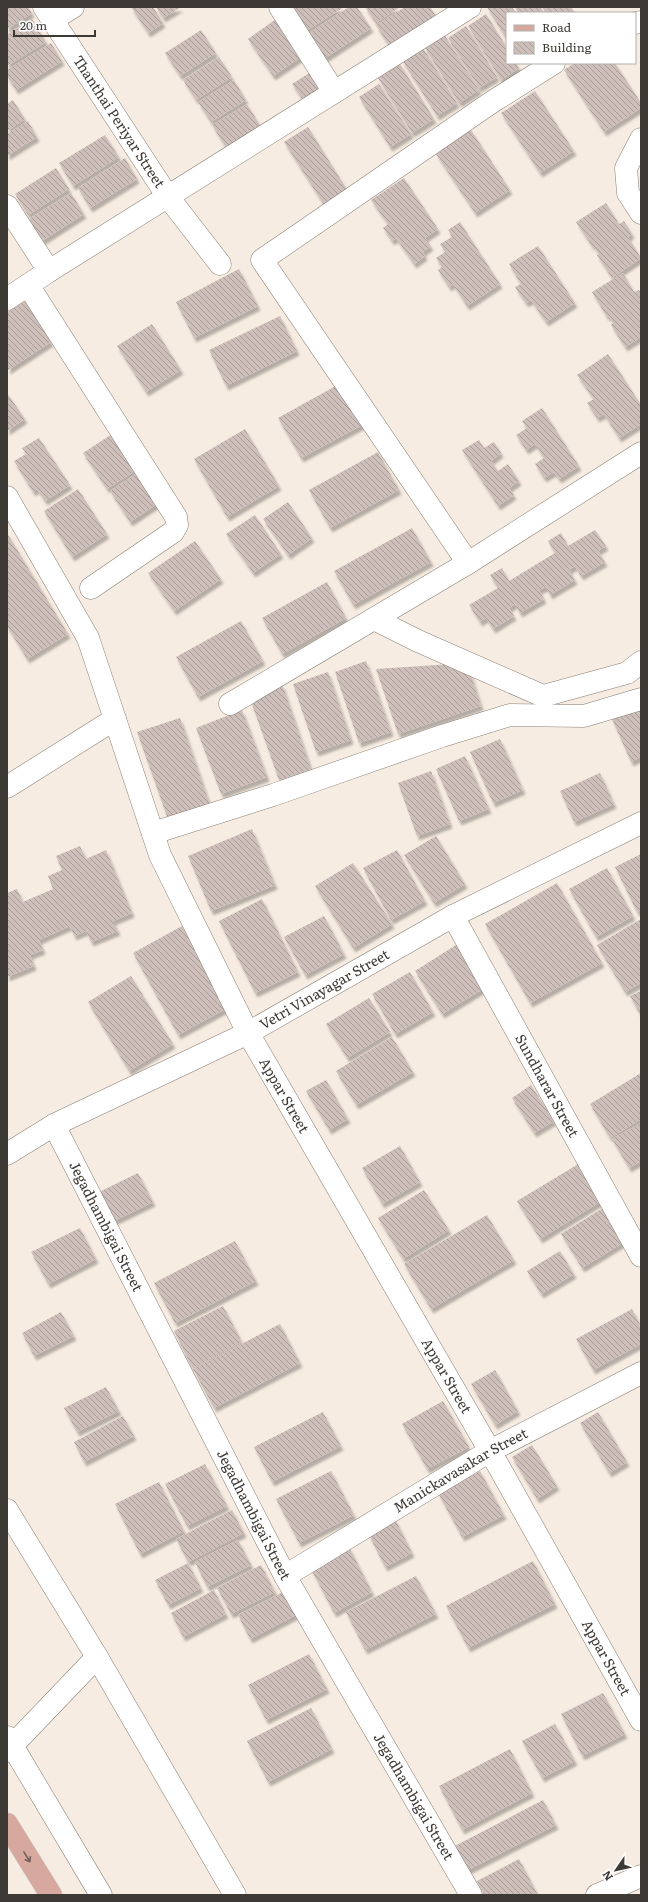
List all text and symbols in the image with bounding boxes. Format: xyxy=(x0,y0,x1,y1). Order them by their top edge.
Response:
scale bar xyxy=(14,12,95,38)
legend xyxy=(506,12,636,64)
text: 20 m xyxy=(20,16,47,34)
text: Road xyxy=(542,18,572,36)
text: Building xyxy=(542,38,592,56)
street label: Thanthai Periyar Street xyxy=(69,51,171,192)
street label: Vetri Vinayagar Street xyxy=(255,943,393,1033)
street label: Sundharar Street xyxy=(511,1030,585,1141)
street label: Appar Street xyxy=(255,1054,315,1137)
street label: Jegadhambigai Street xyxy=(65,1157,149,1295)
street label: Appar Street xyxy=(418,1334,477,1417)
street label: Manickavasakar Street xyxy=(389,1422,531,1517)
street label: Jegadhambigai Street xyxy=(213,1446,296,1584)
street label: Appar Street xyxy=(578,1616,636,1699)
street label: Jegadhambigai Street xyxy=(370,1729,460,1864)
north arrow xyxy=(596,1850,636,1890)
one-way arrow xyxy=(24,1851,32,1863)
text: N xyxy=(598,1868,616,1884)

